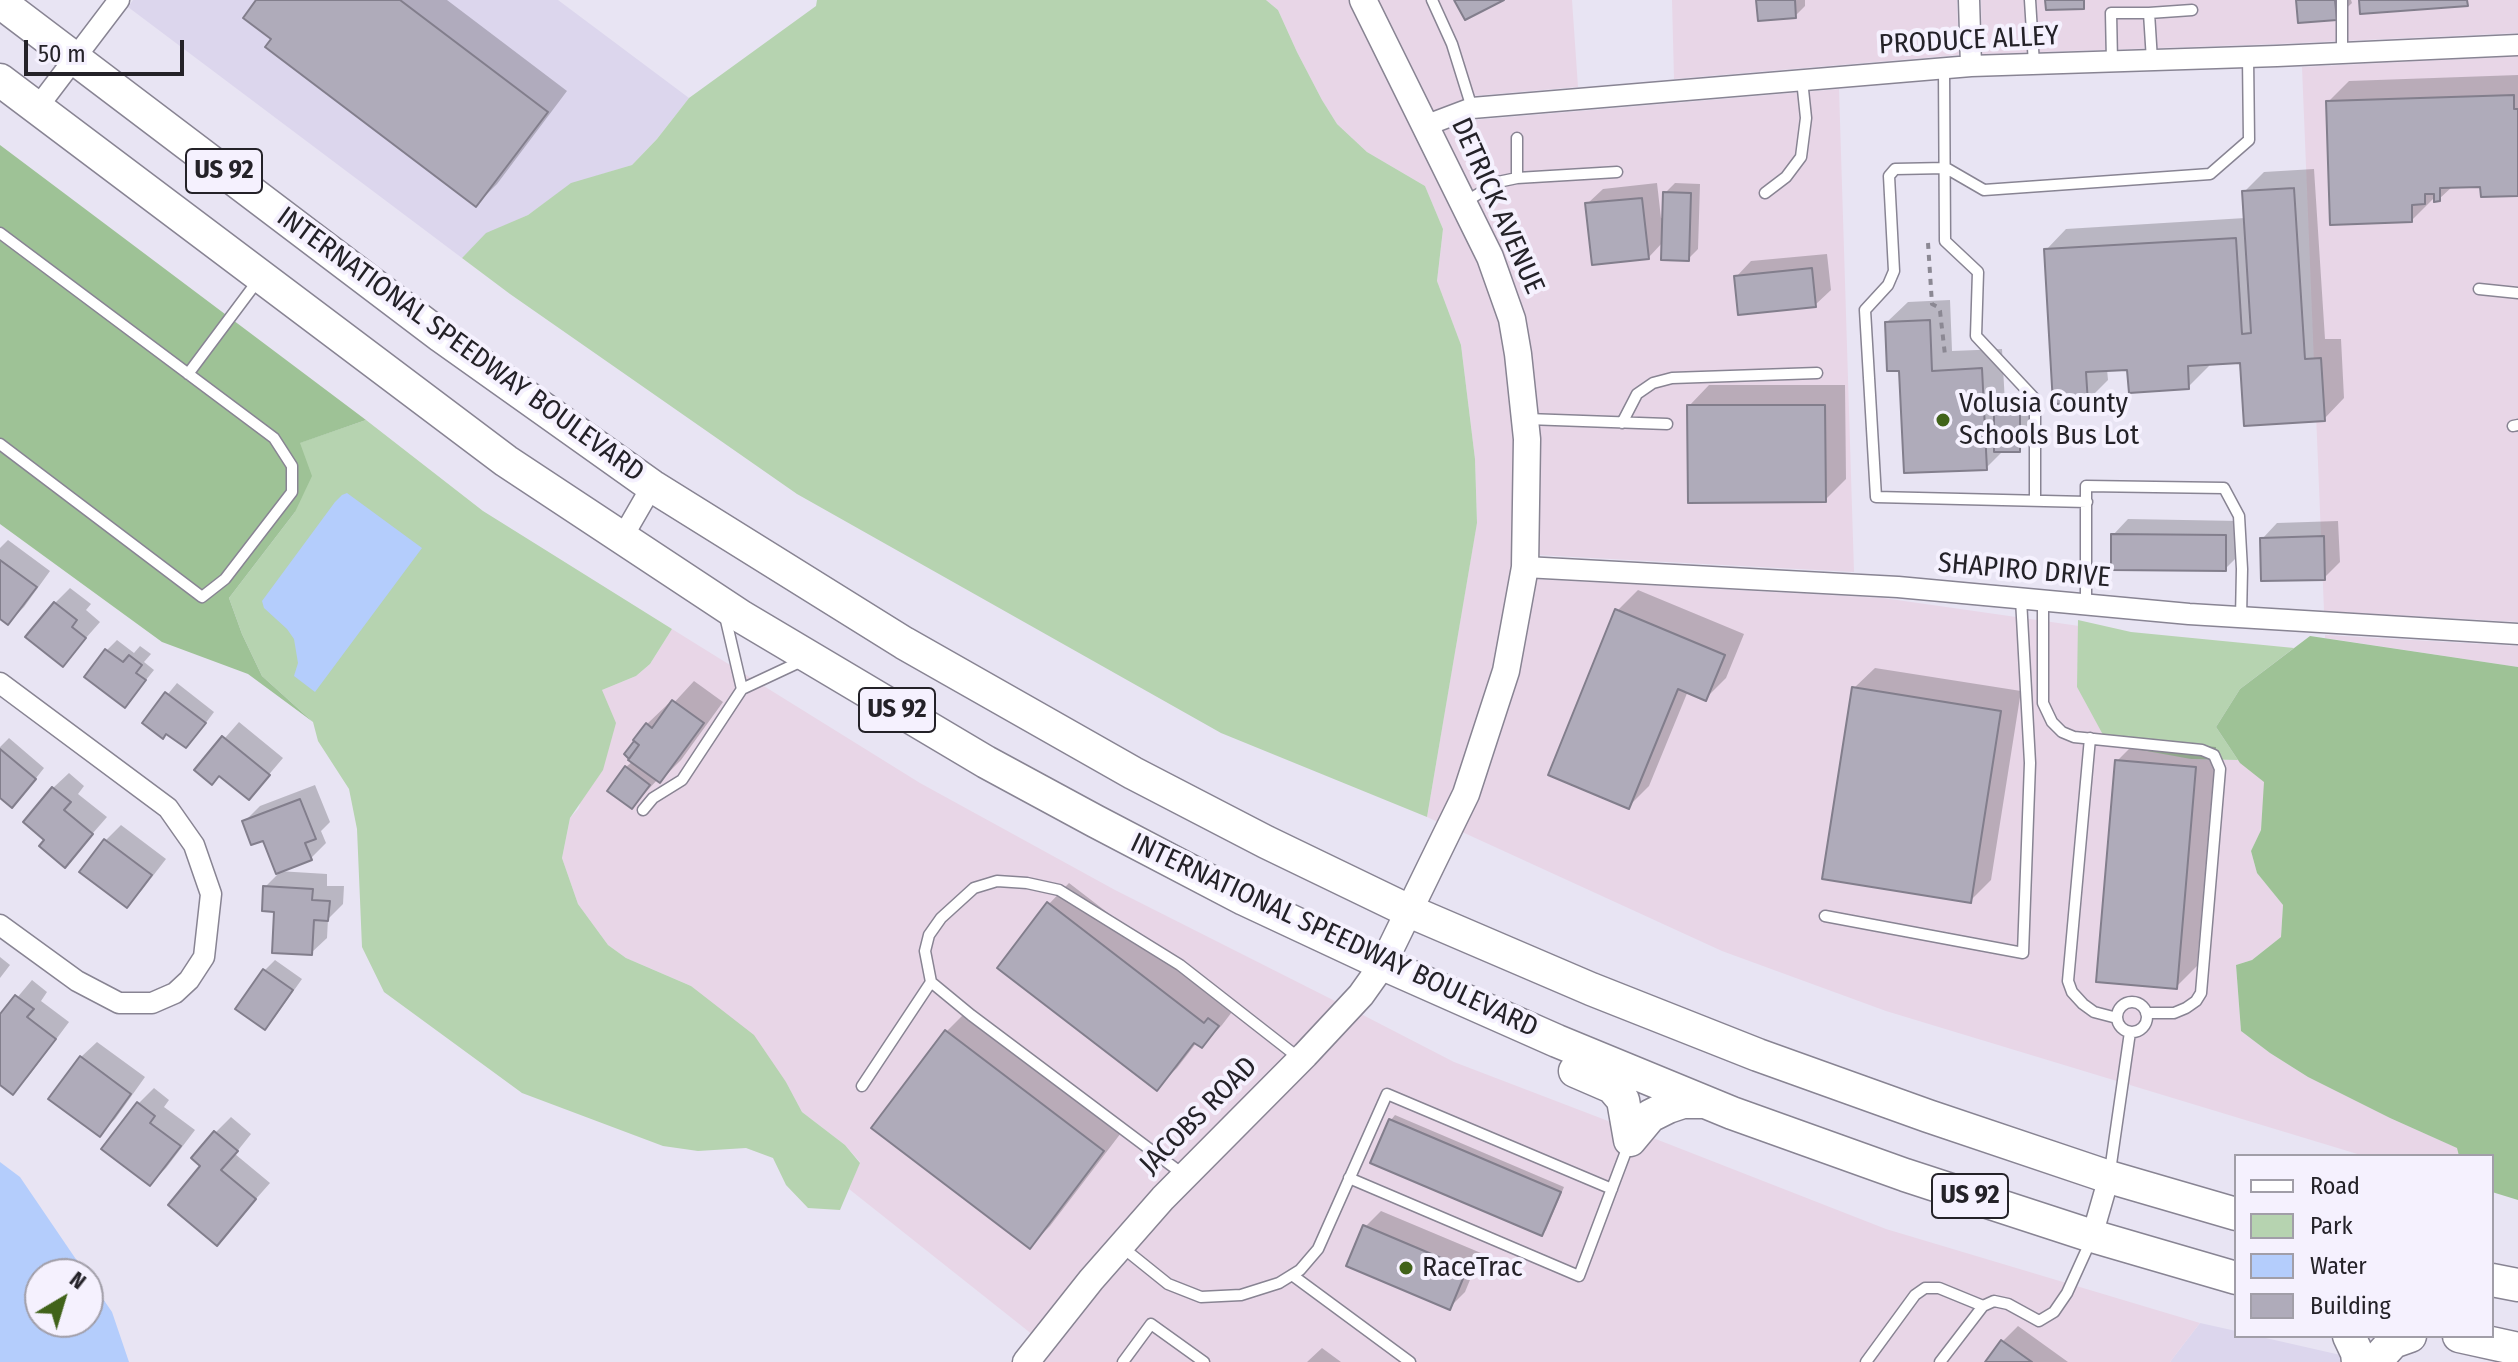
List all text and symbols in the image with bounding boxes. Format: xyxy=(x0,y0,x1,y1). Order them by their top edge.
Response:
street label: PRODUCE ALLEY xyxy=(1878,20,2060,62)
scale bar xyxy=(28,24,188,74)
text: 50 m xyxy=(38,40,86,68)
street label: DETRICK AVENUE xyxy=(1443,113,1551,299)
road number: US 92 xyxy=(186,149,262,193)
street label: INTERNATIONAL SPEEDWAY BOULEVARD xyxy=(270,200,650,490)
place label: Volusia County Schools Bus Lot xyxy=(1959,387,2139,453)
marker: Volusia County Schools Bus Lot xyxy=(1934,411,1952,429)
street label: SHAPIRO DRIVE xyxy=(1936,547,2112,595)
road number: US 92 xyxy=(859,688,935,732)
street label: INTERNATIONAL SPEEDWAY BOULEVARD xyxy=(1125,827,1543,1045)
street label: JACOBS ROAD xyxy=(1133,1050,1265,1182)
legend xyxy=(2234,1154,2494,1338)
text: Road xyxy=(2310,1172,2360,1200)
road number: US 92 xyxy=(1932,1174,2008,1218)
text: Park xyxy=(2310,1212,2353,1240)
place label: RaceTrac xyxy=(1422,1251,1523,1285)
text: Water xyxy=(2310,1252,2367,1280)
north arrow xyxy=(24,1258,104,1338)
marker: RaceTrac xyxy=(1397,1259,1415,1277)
text: N xyxy=(64,1266,91,1295)
text: Building xyxy=(2310,1292,2391,1320)

